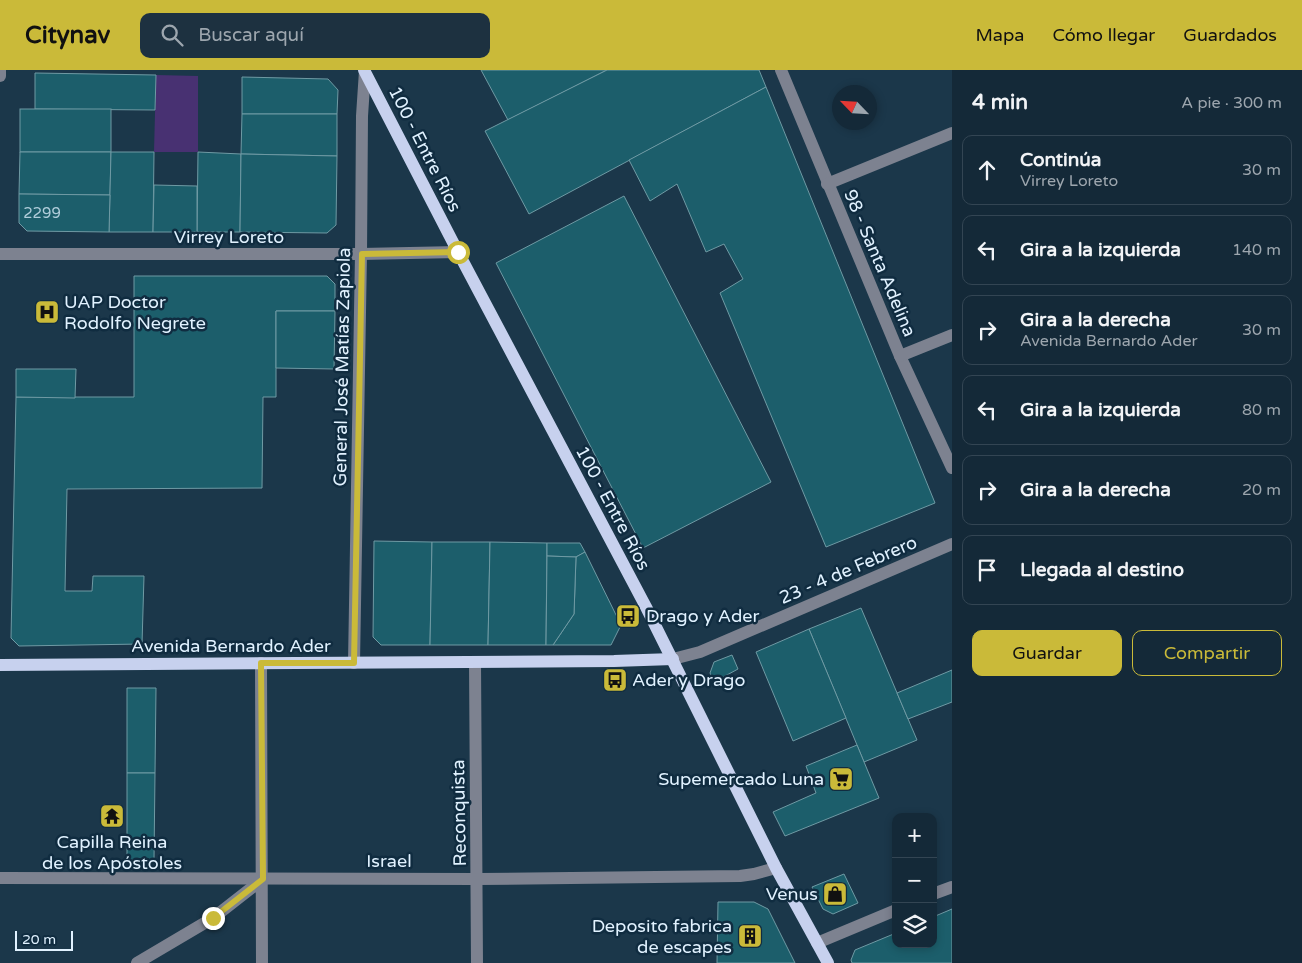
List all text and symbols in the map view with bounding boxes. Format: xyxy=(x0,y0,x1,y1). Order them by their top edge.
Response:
search box xyxy=(140,13,490,58)
text: Citynav xyxy=(25,21,110,50)
icon: search xyxy=(158,21,186,49)
text: Buscar aquí xyxy=(198,24,304,46)
text: Mapa xyxy=(975,24,1024,46)
text: Cómo llegar xyxy=(1052,24,1155,46)
text: Guardados xyxy=(1183,24,1277,46)
street label: 100 - Entre Ríos xyxy=(384,83,466,215)
north arrow xyxy=(832,85,877,130)
text: 4 min xyxy=(972,90,1028,115)
text: A pie · 300 m xyxy=(1181,93,1282,113)
text: Continúa xyxy=(1020,149,1102,171)
icon: ahead xyxy=(973,156,1001,184)
text: 30 m xyxy=(1242,160,1281,180)
text: Virrey Loreto xyxy=(1020,171,1118,191)
street label: 98 - Santa Adelina xyxy=(839,186,921,340)
house number: 2299 xyxy=(23,204,61,222)
street label: Virrey Loreto xyxy=(174,226,284,248)
icon: left xyxy=(973,236,1001,264)
text: Gira a la izquierda xyxy=(1020,239,1181,261)
text: 140 m xyxy=(1232,240,1281,260)
route start xyxy=(447,241,470,264)
street label: General José Matías Zapiola xyxy=(329,247,355,487)
place label: UAP Doctor Rodolfo Negrete xyxy=(64,291,206,334)
hospital icon: UAP Doctor Rodolfo Negrete xyxy=(34,299,60,325)
text: Gira a la derecha xyxy=(1020,309,1171,331)
icon: right xyxy=(973,316,1001,344)
text: 30 m xyxy=(1242,320,1281,340)
text: Avenida Bernardo Ader xyxy=(1020,331,1198,351)
icon: left xyxy=(973,396,1001,424)
text: Gira a la izquierda xyxy=(1020,399,1181,421)
text: 80 m xyxy=(1242,400,1281,420)
street label: 100 - Entre Ríos xyxy=(571,442,655,574)
icon: right xyxy=(973,476,1001,504)
text: Gira a la derecha xyxy=(1020,479,1171,501)
text: 20 m xyxy=(1242,480,1281,500)
street label: 23 - 4 de Febrero xyxy=(776,531,920,609)
icon: arrive xyxy=(973,556,1001,584)
text: Llegada al destino xyxy=(1020,559,1184,581)
bus stop icon: Drago y Ader xyxy=(615,603,641,629)
place label: Drago y Ader xyxy=(646,605,759,627)
button: Guardar xyxy=(972,630,1122,676)
button: Compartir xyxy=(1132,630,1282,676)
street label: Avenida Bernardo Ader xyxy=(131,635,331,657)
bus stop icon: Ader y Drago xyxy=(602,667,628,693)
place label: Ader y Drago xyxy=(632,669,745,691)
street label: Reconquista xyxy=(447,759,471,867)
supermarket icon: Supemercado Luna xyxy=(828,766,854,792)
place label: Supemercado Luna xyxy=(658,768,824,790)
temple icon: Capilla Reina de los Apóstoles xyxy=(99,803,125,829)
map controls xyxy=(892,813,937,948)
button: + xyxy=(892,813,937,858)
place label: Capilla Reina de los Apóstoles xyxy=(42,831,182,874)
street label: Israel xyxy=(366,850,412,872)
button: − xyxy=(892,858,937,903)
shop icon: Venus xyxy=(822,881,848,907)
place label: Venus xyxy=(766,883,818,905)
button: layers xyxy=(892,903,937,948)
route end xyxy=(202,907,225,930)
place label: Deposito fabrica de escapes xyxy=(592,915,732,958)
building icon: Deposito fabrica de escapes xyxy=(737,923,763,949)
scale bar xyxy=(15,928,72,951)
text: 20 m xyxy=(22,931,56,948)

